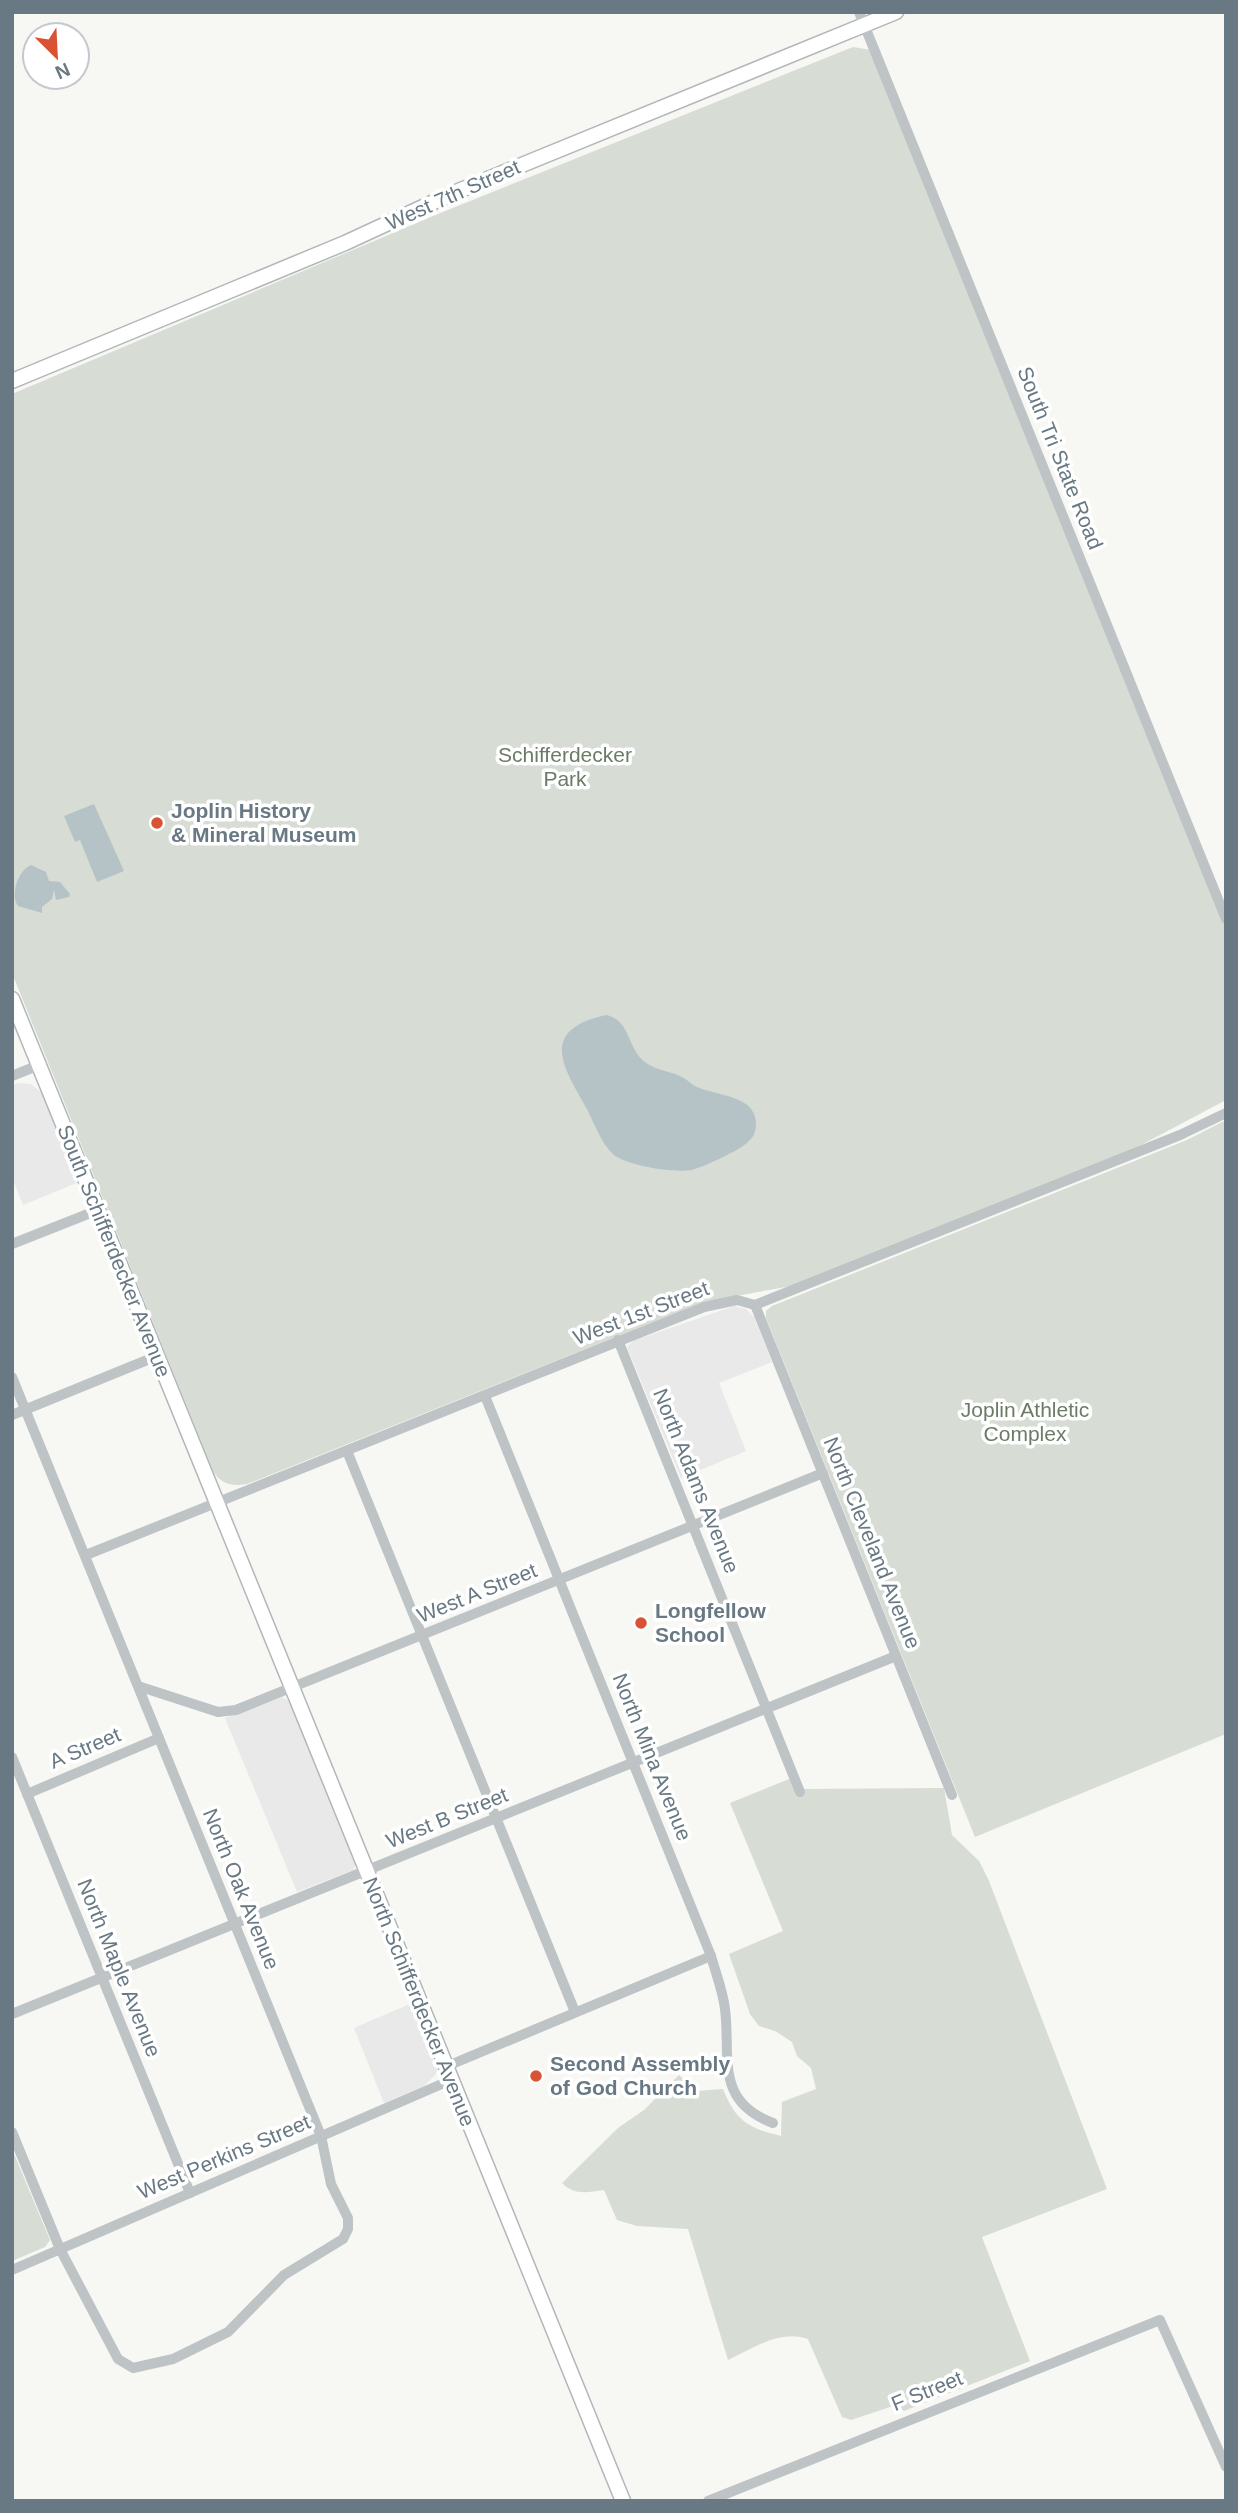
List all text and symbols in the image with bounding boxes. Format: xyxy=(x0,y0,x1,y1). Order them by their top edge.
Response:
north arrow xyxy=(21,21,91,91)
text: N xyxy=(52,59,73,83)
street label: West 7th Street xyxy=(382,155,524,234)
street label: South Tri State Road xyxy=(1013,363,1108,552)
park label: Schifferdecker Park xyxy=(498,743,632,790)
place label: Joplin History & Mineral Museum xyxy=(171,799,357,846)
marker: Joplin History & Mineral Museum xyxy=(149,815,165,831)
street label: South Schifferdecker Avenue xyxy=(53,1121,176,1380)
street label: West 1st Street xyxy=(570,1276,712,1349)
street label: North Adams Avenue xyxy=(649,1385,744,1576)
park label: Joplin Athletic Complex xyxy=(961,1398,1089,1445)
street label: North Cleveland Avenue xyxy=(819,1434,925,1652)
street label: West A Street xyxy=(414,1558,540,1627)
place label: Longfellow School xyxy=(655,1599,766,1646)
marker: Longfellow School xyxy=(633,1615,649,1631)
street label: North Mina Avenue xyxy=(608,1670,697,1844)
street label: A Street xyxy=(46,1722,124,1773)
street label: West B Street xyxy=(383,1783,511,1852)
street label: North Oak Avenue xyxy=(199,1805,284,1973)
street label: North Schifferdecker Avenue xyxy=(359,1874,480,2130)
street label: North Maple Avenue xyxy=(73,1875,166,2060)
place label: Second Assembly of God Church xyxy=(550,2052,730,2099)
marker: Second Assembly of God Church xyxy=(528,2068,544,2084)
street label: West Perkins Street xyxy=(134,2110,314,2203)
street label: F Street xyxy=(888,2366,966,2415)

